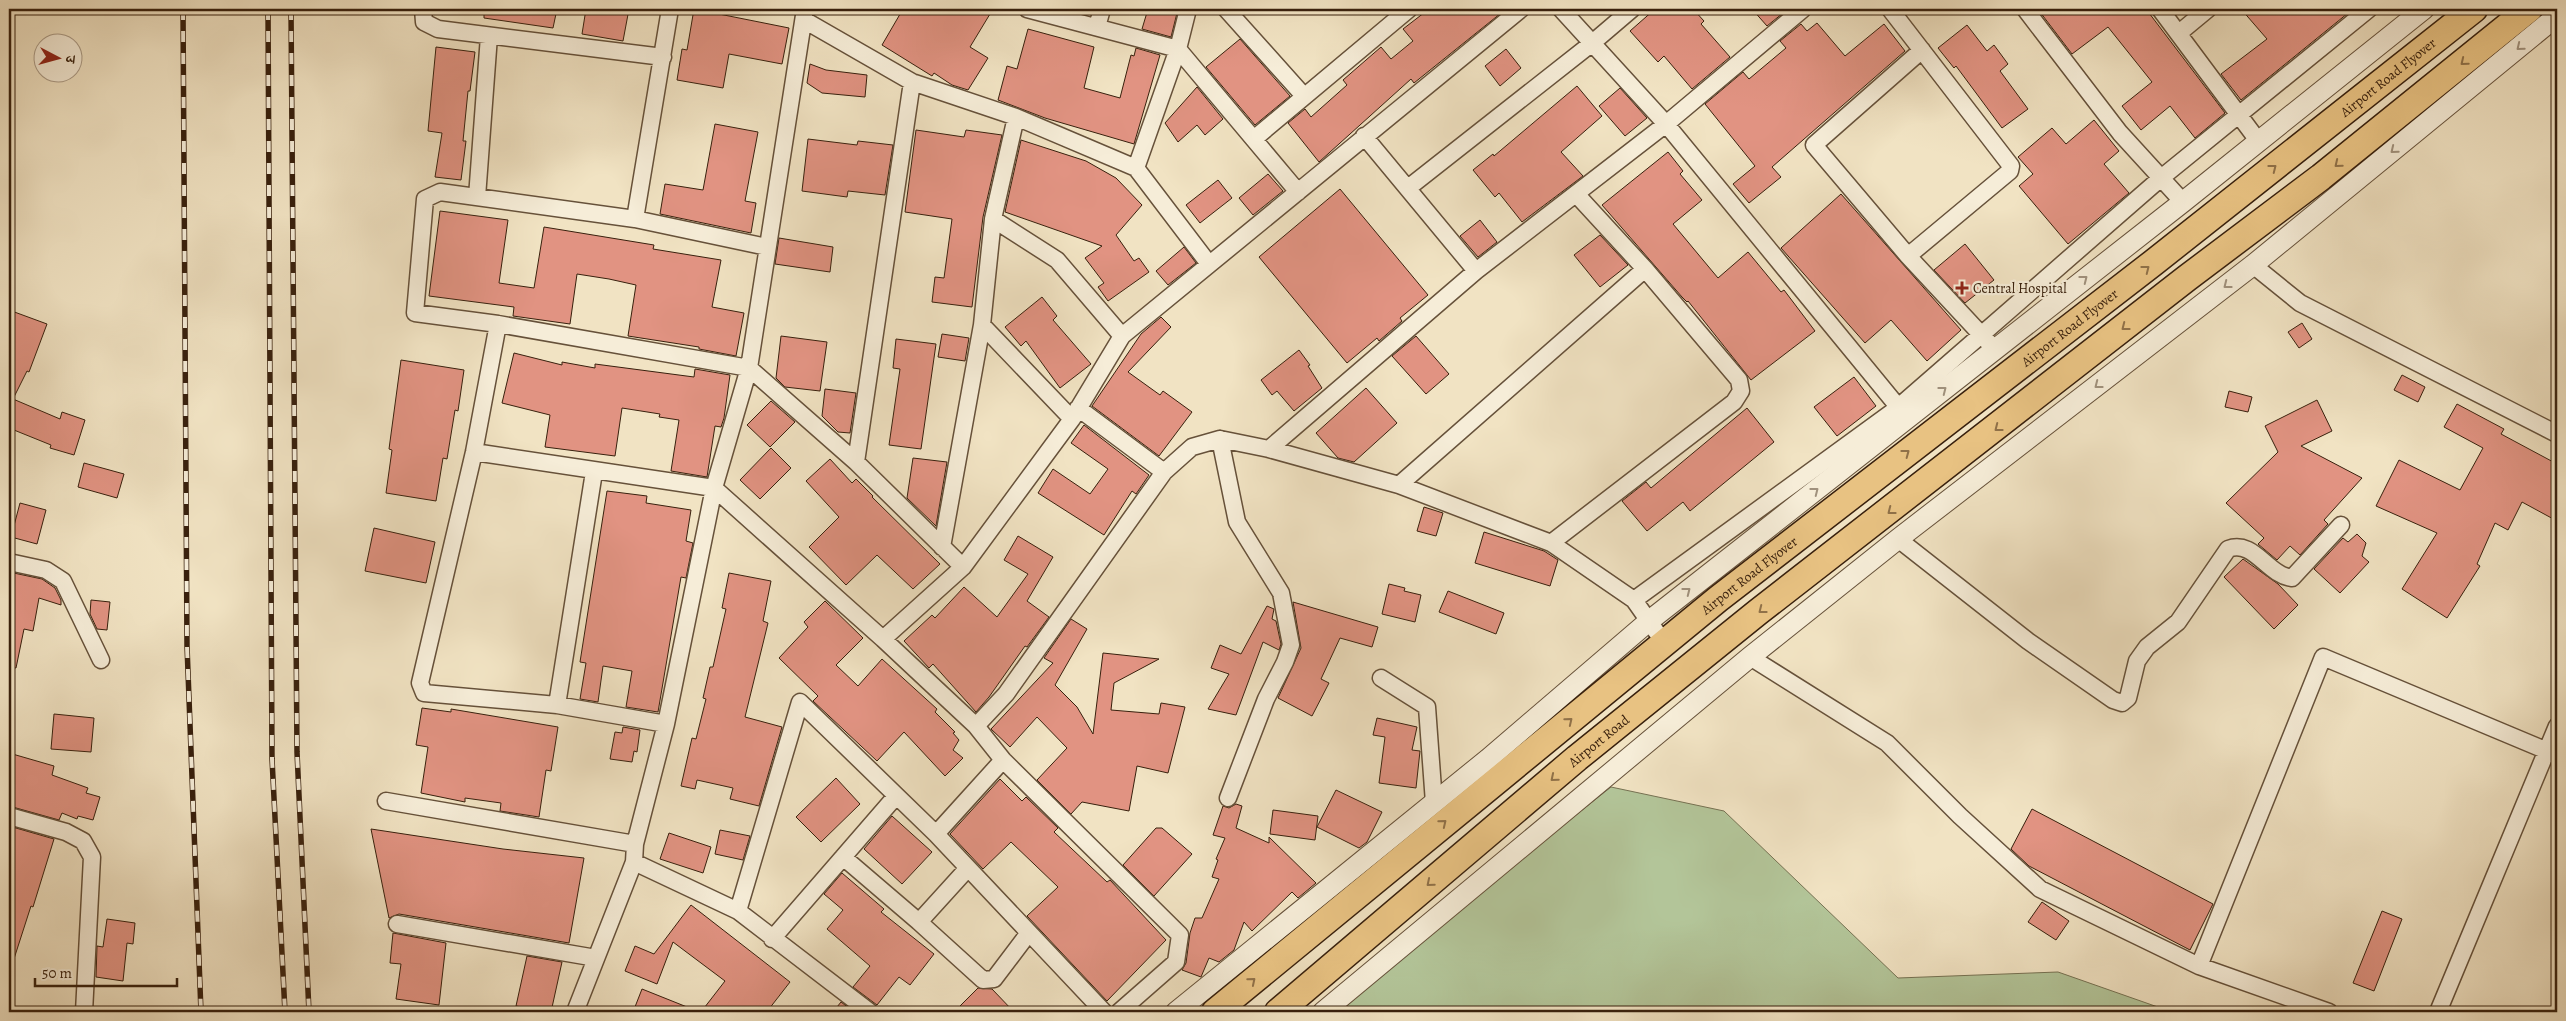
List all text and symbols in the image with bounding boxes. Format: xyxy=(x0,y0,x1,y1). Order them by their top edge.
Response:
north arrow xyxy=(32,32,82,82)
street label: Airport Road Flyover xyxy=(2335,33,2440,122)
one-way arrow xyxy=(2516,41,2525,50)
text: उ xyxy=(61,54,80,65)
one-way arrow xyxy=(2460,56,2469,65)
one-way arrow xyxy=(2391,144,2400,152)
one-way arrow xyxy=(2334,159,2343,168)
one-way arrow xyxy=(2267,165,2276,173)
one-way arrow xyxy=(2140,266,2149,274)
one-way arrow xyxy=(2078,276,2088,285)
place label: Central Hospital xyxy=(1973,279,2067,298)
one-way arrow xyxy=(2224,280,2233,288)
marker: Central Hospital xyxy=(1955,281,1969,295)
street label: Airport Road Flyover xyxy=(2016,284,2122,372)
one-way arrow xyxy=(2122,321,2131,330)
one-way arrow xyxy=(2095,379,2104,387)
one-way arrow xyxy=(1937,387,1946,396)
one-way arrow xyxy=(1995,422,2004,430)
one-way arrow xyxy=(1900,450,1910,459)
one-way arrow xyxy=(1809,488,1818,496)
one-way arrow xyxy=(1888,505,1897,513)
street label: Airport Road Flyover xyxy=(1696,531,1802,619)
one-way arrow xyxy=(1681,588,1691,597)
one-way arrow xyxy=(1759,604,1768,612)
street label: Airport Road xyxy=(1563,710,1634,772)
one-way arrow xyxy=(1564,718,1573,727)
one-way arrow xyxy=(1550,772,1559,781)
one-way arrow xyxy=(1437,821,1446,829)
one-way arrow xyxy=(1427,877,1436,886)
scale bar xyxy=(35,956,178,988)
text: 50 m xyxy=(42,963,72,983)
one-way arrow xyxy=(1247,978,1256,987)

